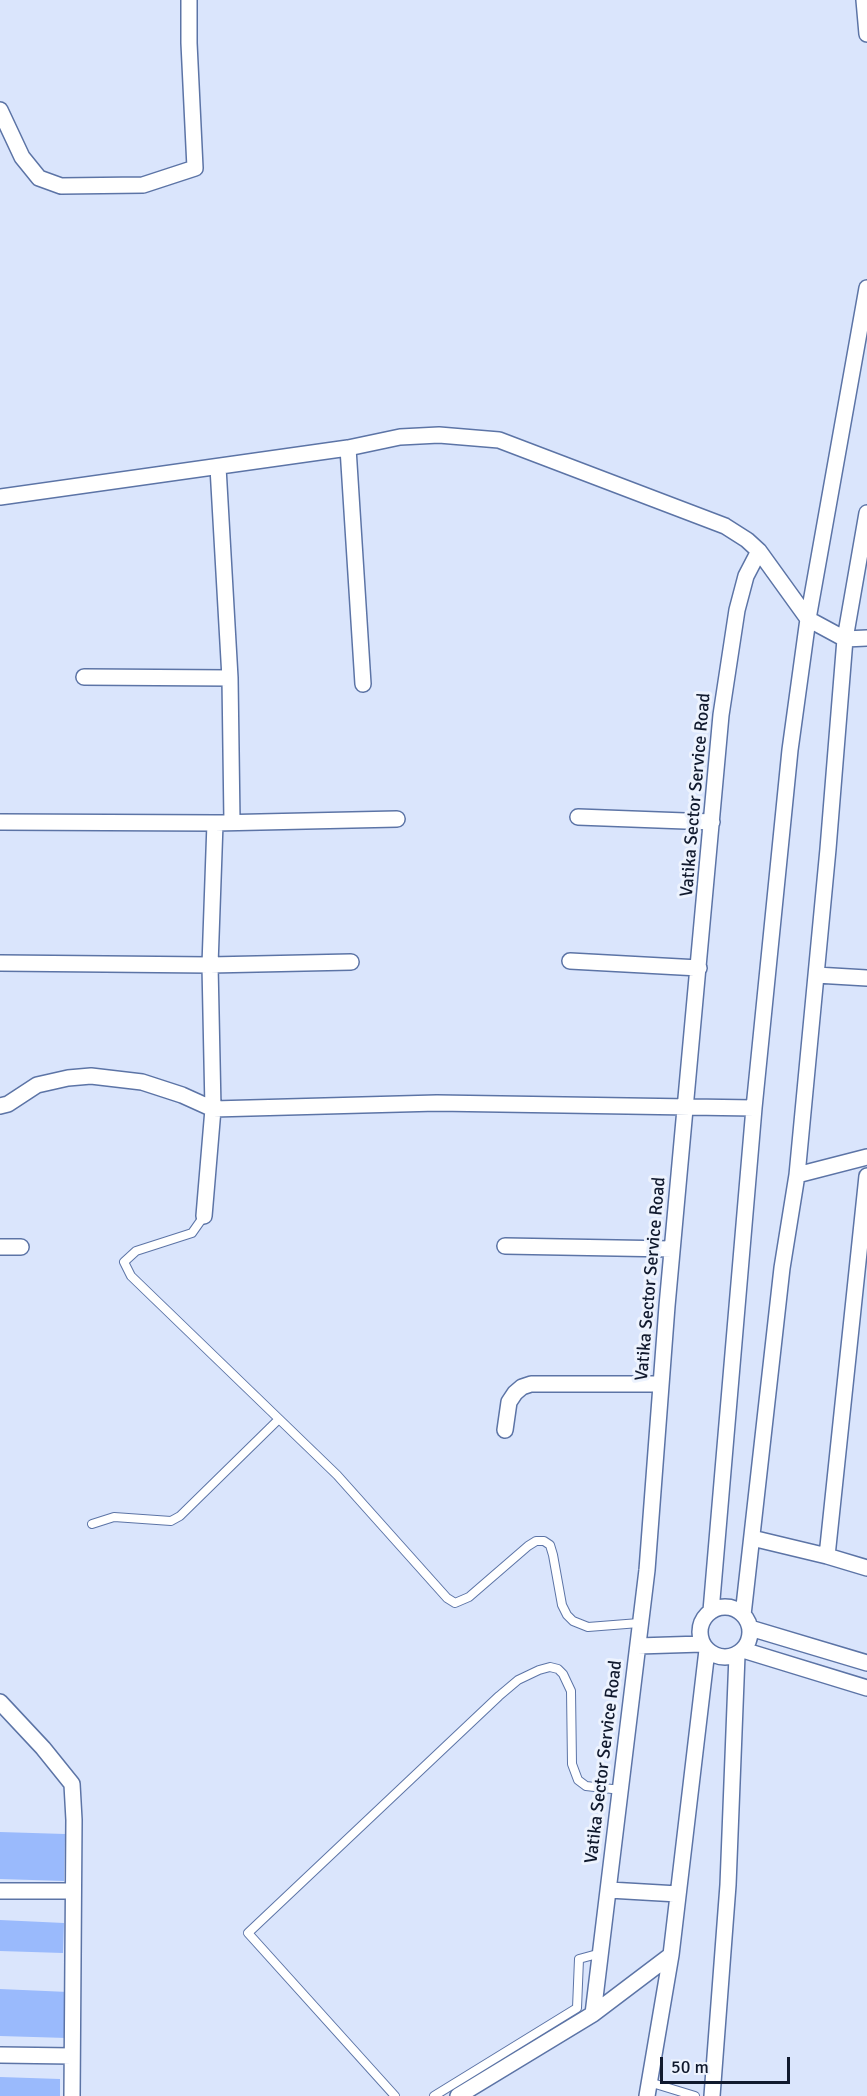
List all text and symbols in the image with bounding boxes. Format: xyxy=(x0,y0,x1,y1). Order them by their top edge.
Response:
street label: Vatika Sector Service Road xyxy=(676,692,716,898)
street label: Vatika Sector Service Road xyxy=(631,1176,671,1382)
street label: Vatika Sector Service Road xyxy=(581,1659,627,1865)
scale bar xyxy=(663,2045,794,2083)
text: 50 m xyxy=(671,2056,709,2078)

